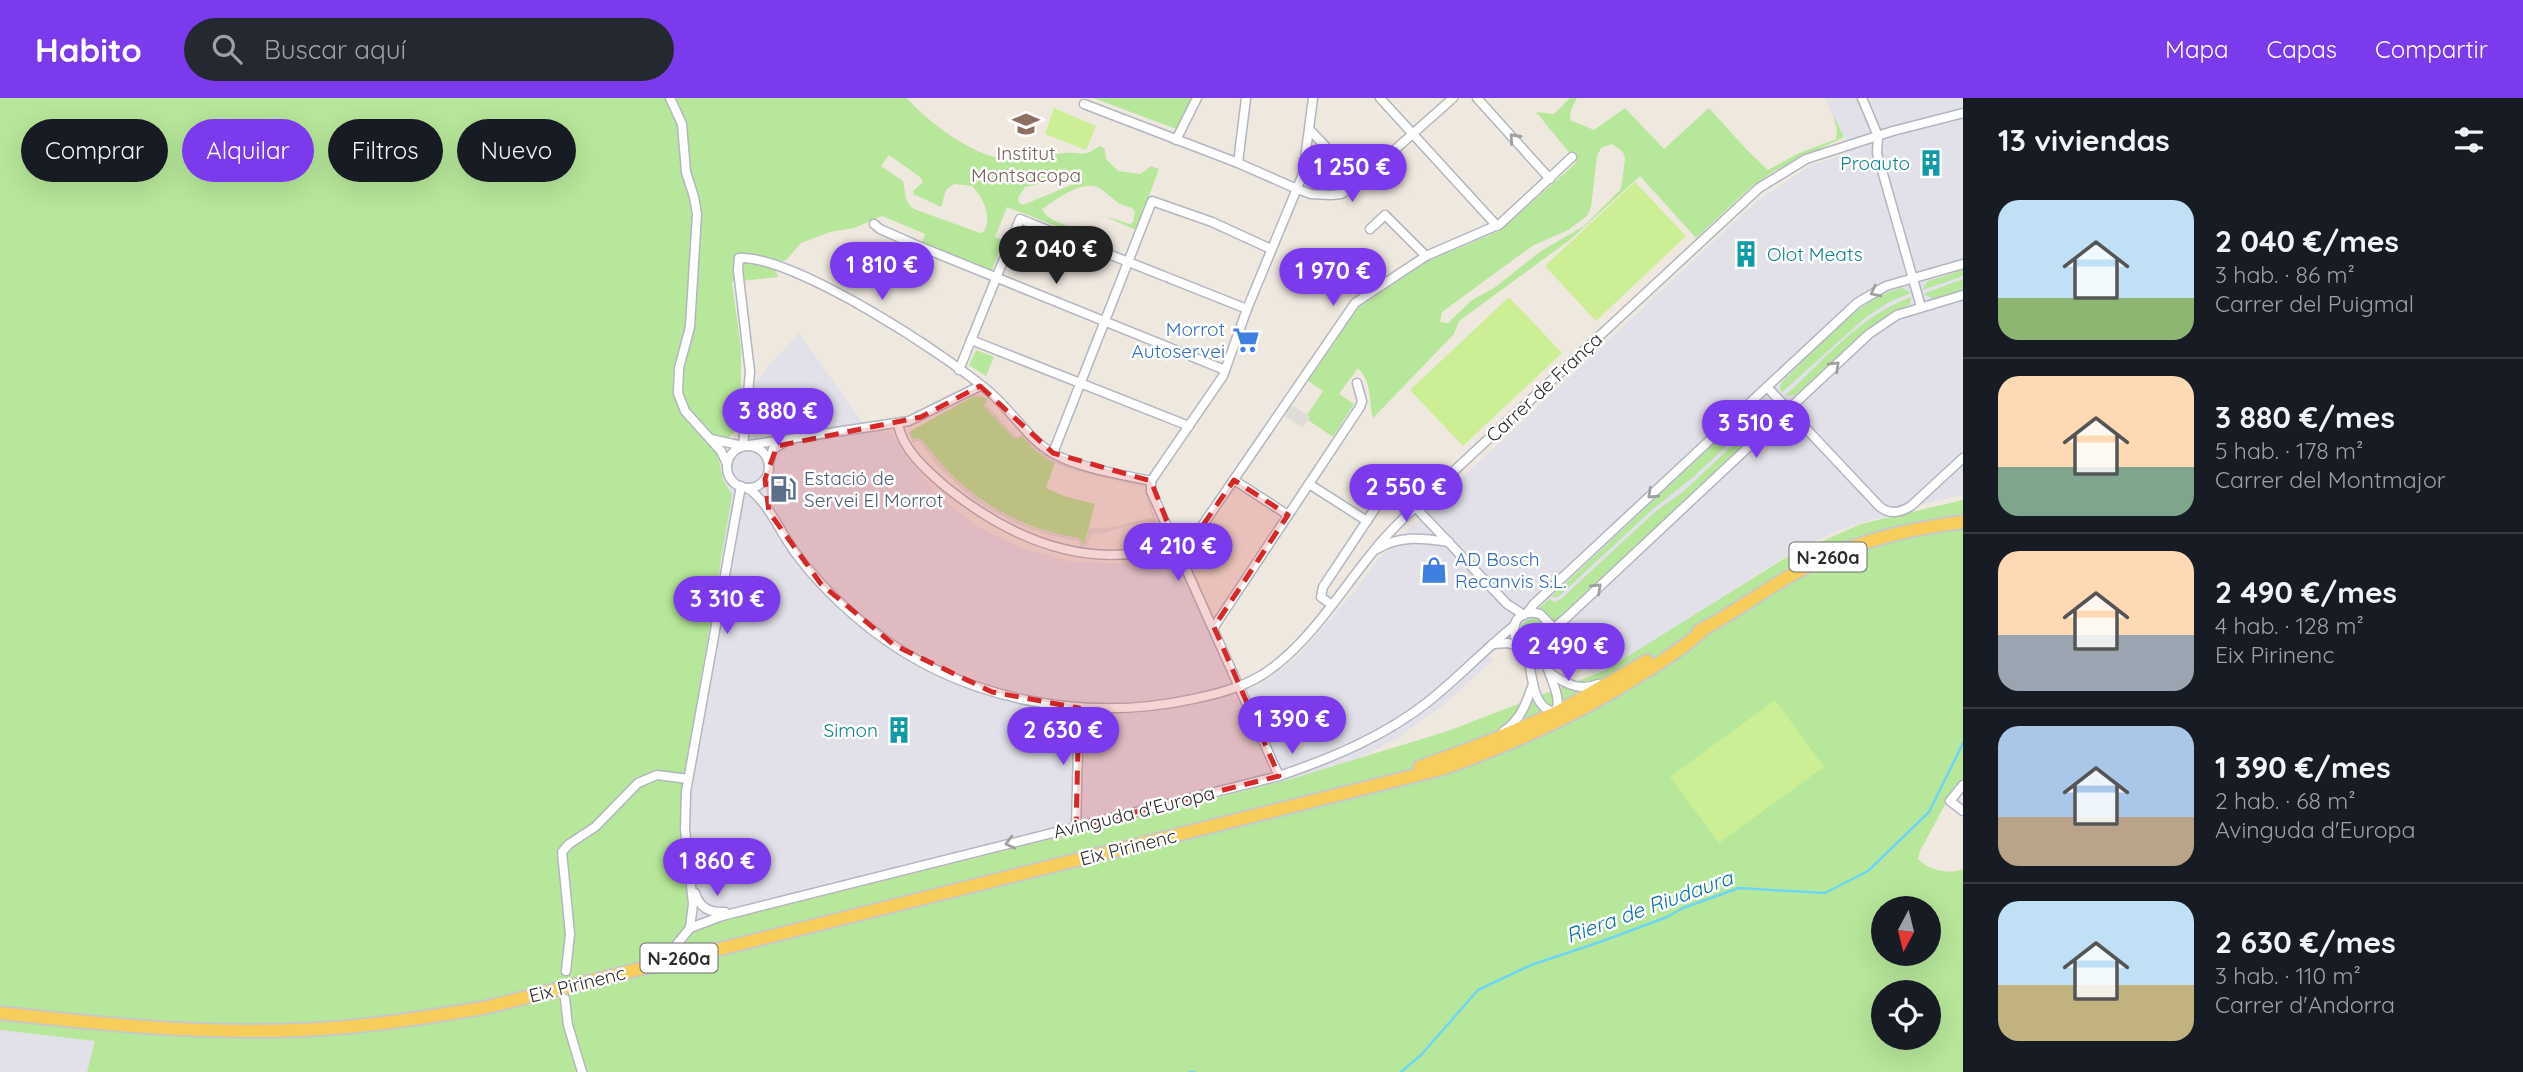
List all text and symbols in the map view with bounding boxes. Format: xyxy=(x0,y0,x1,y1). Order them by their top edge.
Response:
search box xyxy=(184,18,674,81)
text: Habito xyxy=(35,29,142,70)
icon: search xyxy=(208,30,246,68)
text: Buscar aquí xyxy=(264,33,406,66)
text: Mapa xyxy=(2165,34,2229,64)
text: Capas xyxy=(2267,34,2337,64)
text: Compartir xyxy=(2375,34,2488,64)
school or university icon: Institut Montsacopa xyxy=(1011,109,1041,139)
chip: Comprar xyxy=(21,119,168,182)
chip: Alquilar xyxy=(182,119,314,182)
chip: Filtros xyxy=(328,119,443,182)
chip: Nuevo xyxy=(457,119,576,182)
text: 13 viviendas xyxy=(1998,121,2170,159)
icon: filters xyxy=(2450,121,2488,159)
one-way arrow xyxy=(1509,133,1522,146)
place label: Institut Montsacopa xyxy=(971,141,1081,187)
pin: 1 250 € xyxy=(1287,144,1417,204)
building icon: Proauto xyxy=(1916,148,1946,178)
place label: Proauto xyxy=(1840,151,1910,175)
text: 1 250 € xyxy=(1314,152,1390,181)
text: 2 040 €/mes xyxy=(2215,222,2399,260)
pin: 2 040 € xyxy=(991,226,1121,286)
icon: home xyxy=(2054,228,2138,312)
text: 2 040 € xyxy=(1015,234,1097,263)
building icon: Olot Meats xyxy=(1731,239,1761,269)
pin: 1 810 € xyxy=(817,242,947,302)
place label: Olot Meats xyxy=(1767,242,1863,266)
pin: 1 970 € xyxy=(1268,248,1398,308)
text: 1 810 € xyxy=(846,250,918,279)
text: 1 970 € xyxy=(1295,256,1371,285)
text: 3 hab. · 86 m² xyxy=(2215,260,2355,289)
one-way arrow xyxy=(1870,284,1882,297)
text: Carrer del Puigmal xyxy=(2215,289,2414,318)
place label: Morrot Autoservei xyxy=(1132,317,1225,363)
supermarket icon: Morrot Autoservei xyxy=(1231,325,1261,355)
street label: Carrer de França xyxy=(1481,327,1607,447)
one-way arrow xyxy=(1827,361,1840,374)
pin: 3 880 € xyxy=(713,388,843,448)
text: 3 880 € xyxy=(739,396,817,425)
text: 3 880 €/mes xyxy=(2215,398,2395,436)
pin: 3 510 € xyxy=(1691,400,1821,460)
icon: home xyxy=(2054,404,2138,488)
text: 3 510 € xyxy=(1718,408,1794,437)
text: 5 hab. · 178 m² xyxy=(2215,436,2363,465)
pin: 2 550 € xyxy=(1341,464,1471,524)
text: Carrer del Montmajor xyxy=(2215,465,2446,494)
place label: Estació de Servei El Morrot xyxy=(804,466,943,512)
text: 2 550 € xyxy=(1365,472,1447,501)
fuel station icon: Estació de Servei El Morrot xyxy=(768,474,798,504)
one-way arrow xyxy=(1647,485,1660,498)
pin: 4 210 € xyxy=(1113,524,1243,583)
text: 4 210 € xyxy=(1140,531,1216,560)
road number: N-260a xyxy=(1790,542,1867,572)
place label: AD Bosch Recanvis S.L. xyxy=(1455,547,1567,593)
shop icon: AD Bosch Recanvis S.L. xyxy=(1419,555,1449,585)
text: 2 490 €/mes xyxy=(2215,573,2397,611)
pin: 3 310 € xyxy=(662,576,792,636)
icon: home xyxy=(2054,579,2138,663)
text: 3 310 € xyxy=(689,584,765,613)
one-way arrow xyxy=(1589,584,1602,597)
text: 4 hab. · 128 m² xyxy=(2215,611,2364,640)
pin: 2 490 € xyxy=(1503,624,1633,683)
text: 2 490 € xyxy=(1528,631,1608,660)
text: Eix Pirinenc xyxy=(2215,640,2334,669)
pin: 1 390 € xyxy=(1227,696,1357,756)
text: 1 390 € xyxy=(1254,704,1330,733)
pin: 2 630 € xyxy=(998,708,1128,767)
building icon: Simon xyxy=(884,715,914,745)
text: 2 630 € xyxy=(1023,715,1103,744)
place label: Simon xyxy=(823,718,878,742)
text: 1 390 €/mes xyxy=(2215,748,2391,786)
icon: home xyxy=(2054,754,2138,838)
street label: Avinguda d'Europa xyxy=(1051,780,1217,844)
text: 2 hab. · 68 m² xyxy=(2215,786,2356,815)
text: Avinguda d'Europa xyxy=(2215,815,2415,844)
street label: Eix Pirinenc xyxy=(1077,823,1179,871)
one-way arrow xyxy=(1004,835,1016,849)
pin: 1 860 € xyxy=(652,838,782,898)
text: 1 860 € xyxy=(679,846,755,875)
water label: Riera de Riudaura xyxy=(1562,863,1737,948)
north arrow xyxy=(1871,896,1941,966)
map controls xyxy=(1871,896,1941,1050)
text: 2 630 €/mes xyxy=(2215,923,2396,961)
icon: home xyxy=(2054,929,2138,1013)
road number: N-260a xyxy=(640,944,718,972)
street label: Eix Pirinenc xyxy=(526,960,628,1008)
text: 3 hab. · 110 m² xyxy=(2215,961,2361,990)
button: locate xyxy=(1871,980,1941,1050)
text: Carrer d'Andorra xyxy=(2215,990,2395,1019)

